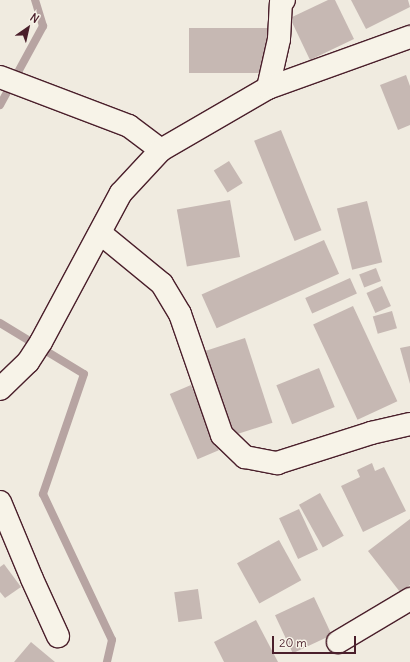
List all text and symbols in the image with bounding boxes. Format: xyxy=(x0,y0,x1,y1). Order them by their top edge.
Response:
north arrow xyxy=(8,8,48,48)
text: N xyxy=(28,10,42,26)
scale bar xyxy=(274,628,358,654)
text: 20 m xyxy=(279,635,307,650)

